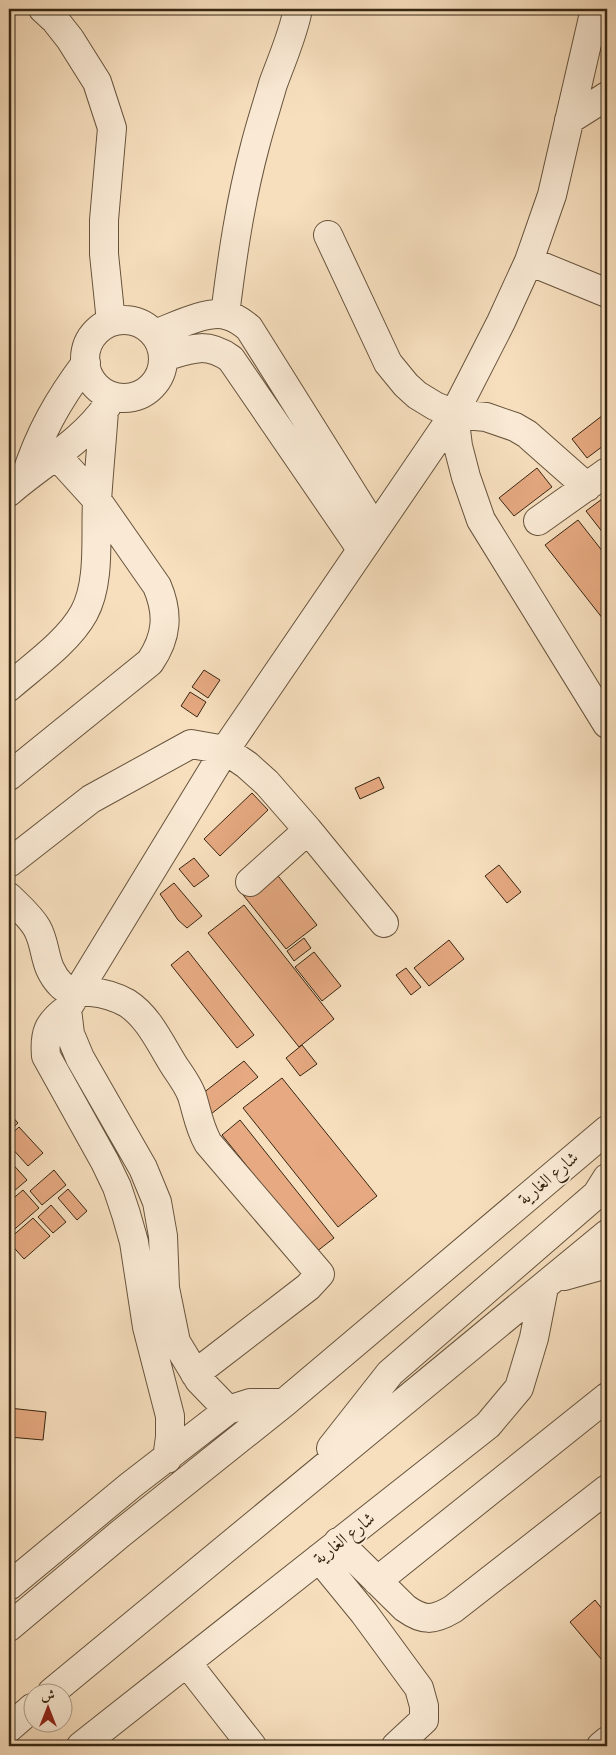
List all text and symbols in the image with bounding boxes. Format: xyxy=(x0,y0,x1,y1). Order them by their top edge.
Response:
street label: شارع الغارية xyxy=(513,1146,585,1213)
street label: شارع الغارية xyxy=(309,1507,382,1572)
north arrow xyxy=(22,1682,72,1732)
text: ش xyxy=(41,1687,55,1706)

